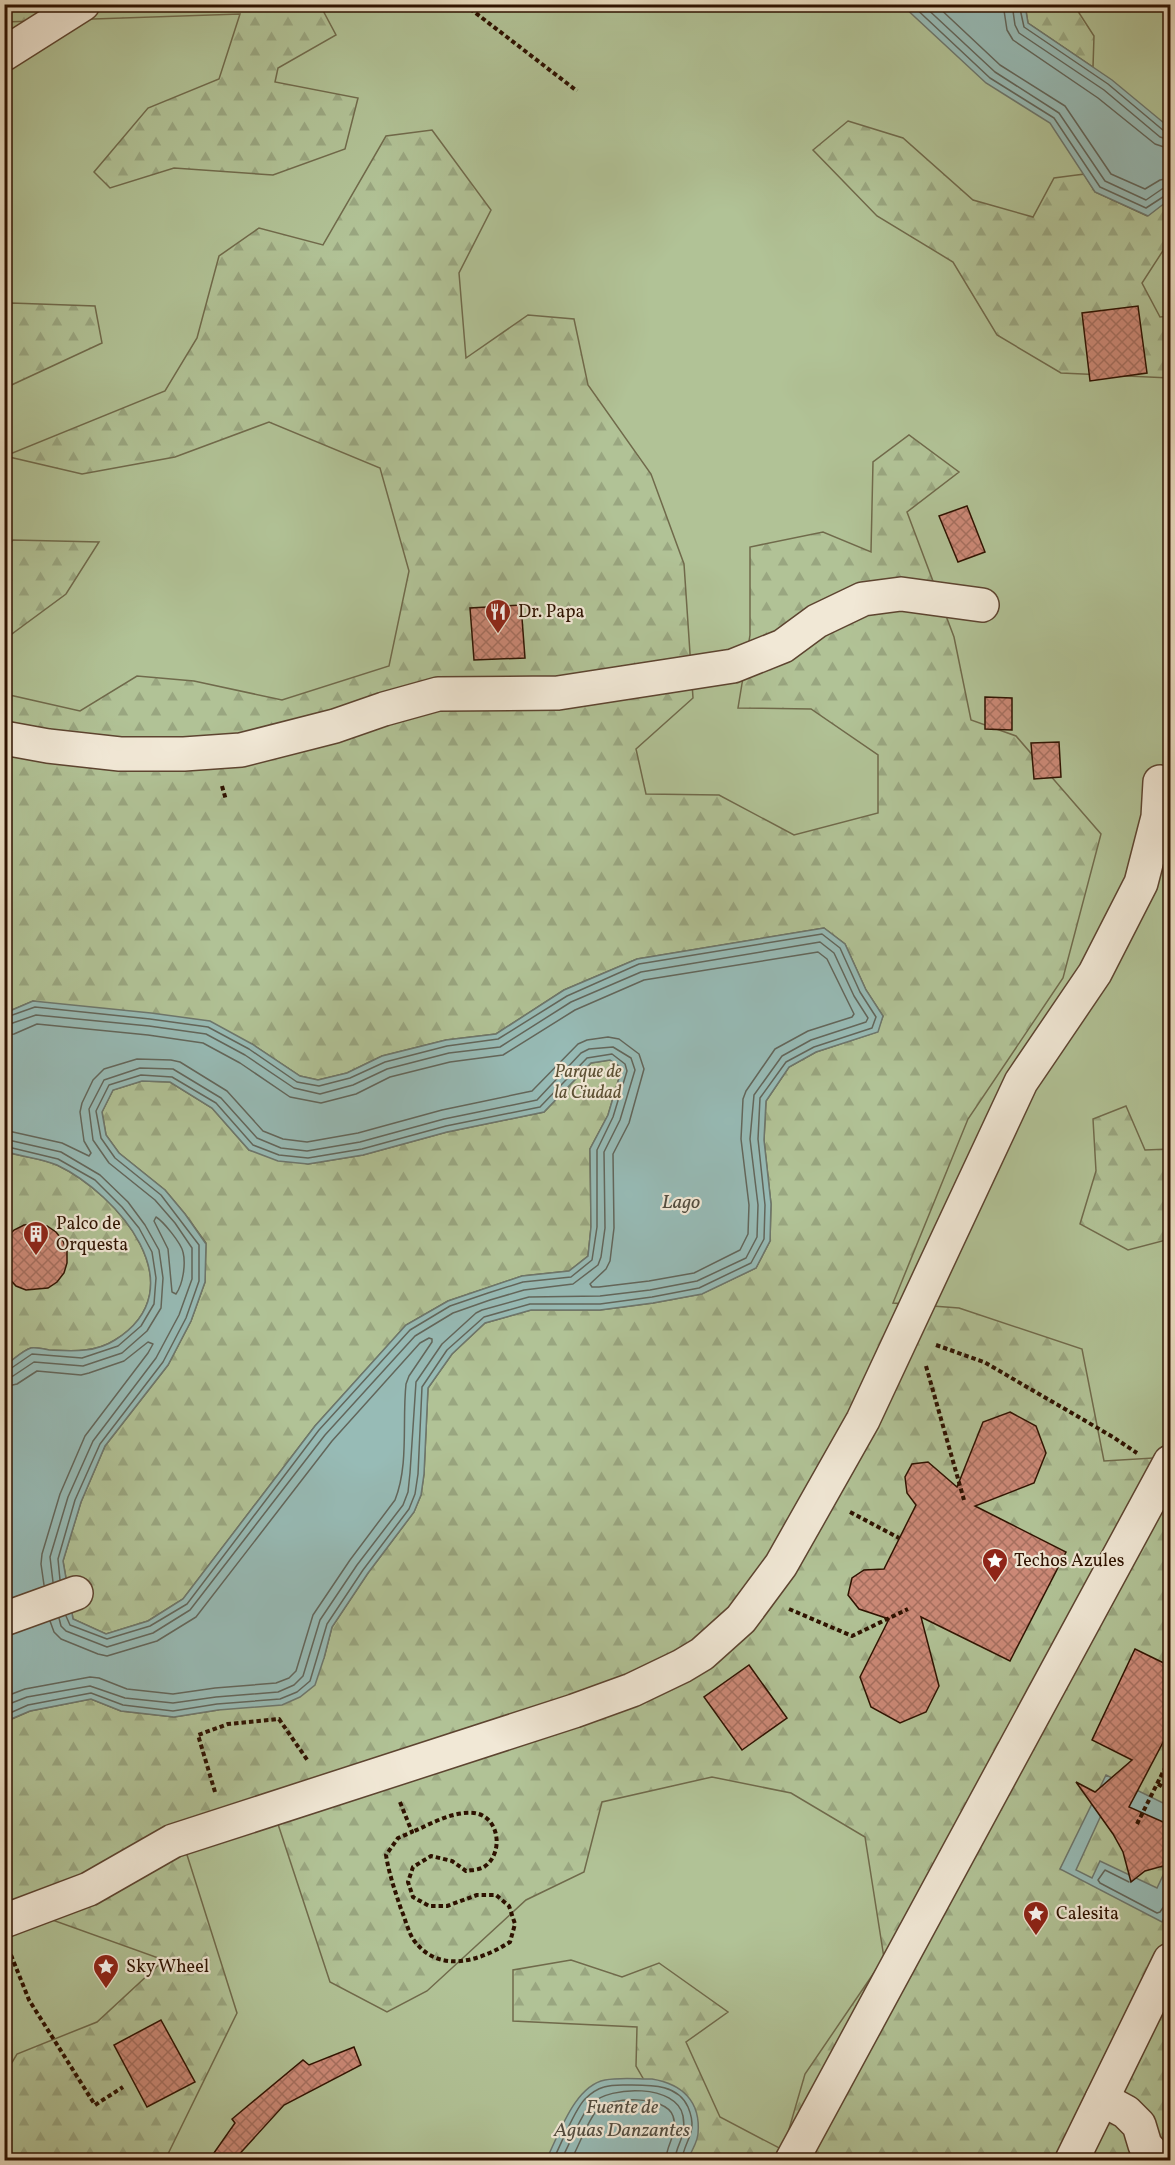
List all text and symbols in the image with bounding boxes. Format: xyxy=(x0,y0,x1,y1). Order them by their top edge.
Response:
restaurant icon: Dr. Papa xyxy=(483,597,513,635)
place label: Dr. Papa xyxy=(518,600,585,625)
park label: Parque de la Ciudad xyxy=(554,1060,622,1106)
water label: Lago xyxy=(662,1189,700,1217)
place label: Palco de Orquesta xyxy=(56,1212,128,1258)
building icon: Palco de Orquesta xyxy=(21,1219,51,1257)
place icon: Techos Azules xyxy=(980,1546,1010,1584)
place label: Techos Azules xyxy=(1014,1549,1124,1574)
place icon: Calesita xyxy=(1021,1899,1051,1937)
place label: Calesita xyxy=(1056,1902,1119,1927)
place icon: Sky Wheel xyxy=(91,1952,121,1990)
place label: Sky Wheel xyxy=(126,1955,209,1980)
water label: Fuente de Aguas Danzantes xyxy=(553,2094,691,2145)

